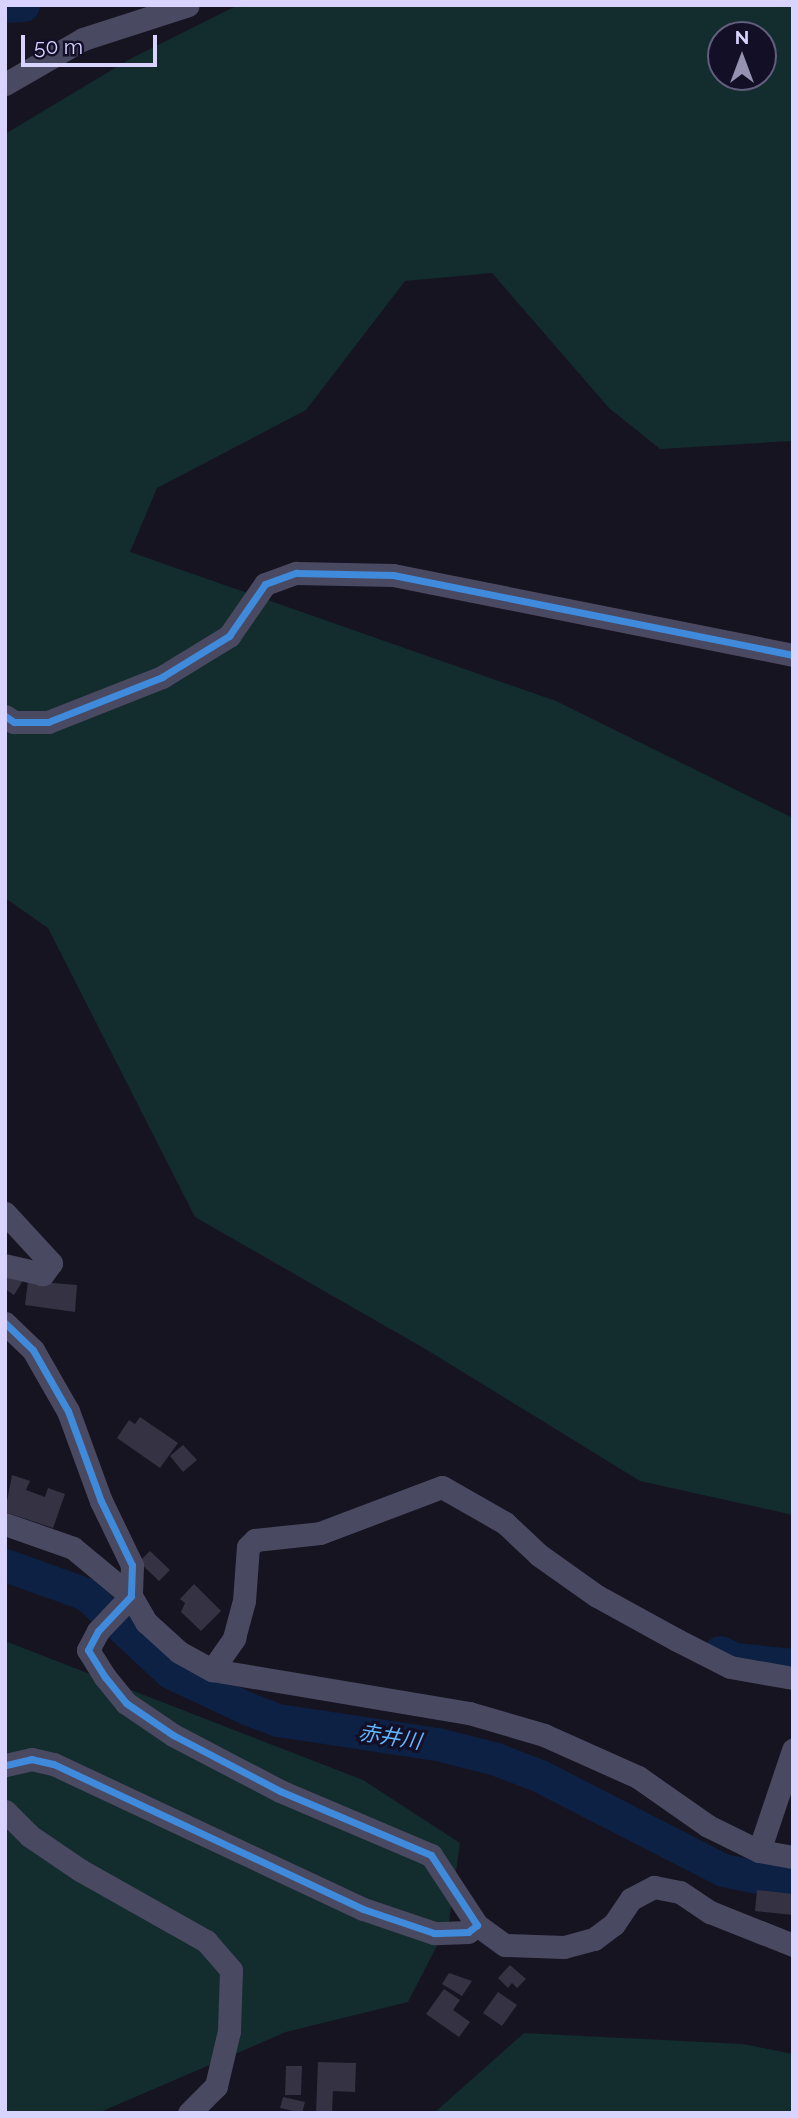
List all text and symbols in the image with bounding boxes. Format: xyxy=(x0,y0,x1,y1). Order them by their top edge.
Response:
scale bar xyxy=(24,21,161,65)
north arrow xyxy=(707,21,777,91)
text: N xyxy=(735,26,749,48)
text: 50 m xyxy=(34,34,83,59)
water label: 赤井川 xyxy=(357,1720,423,1754)

